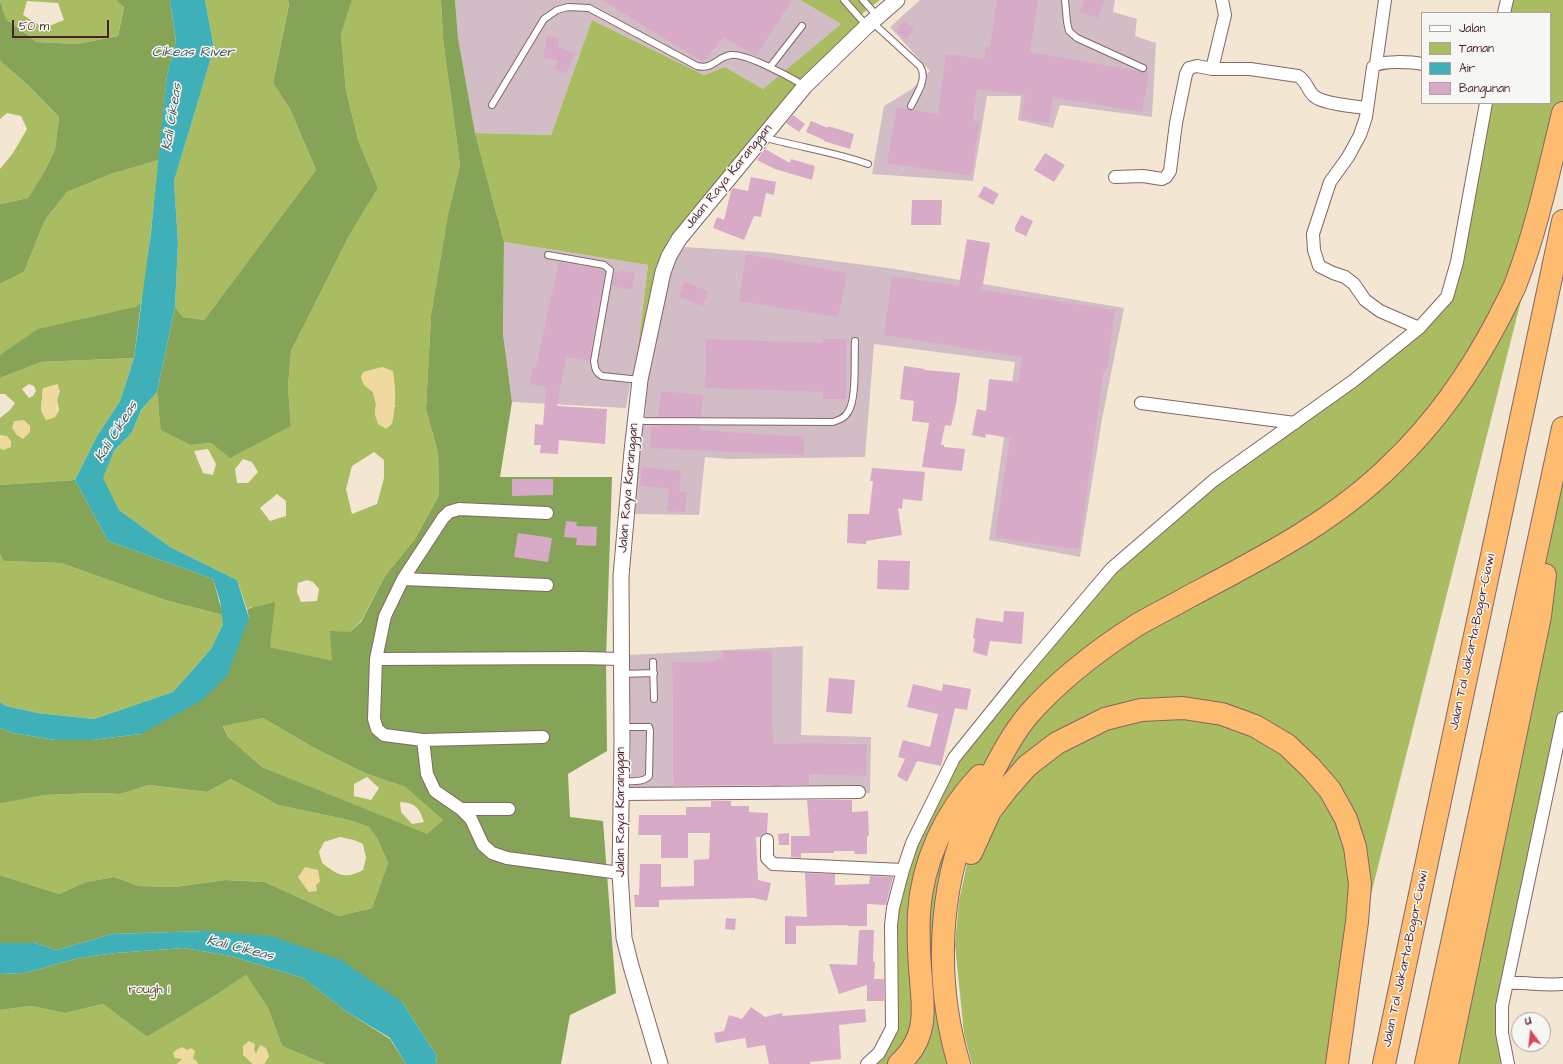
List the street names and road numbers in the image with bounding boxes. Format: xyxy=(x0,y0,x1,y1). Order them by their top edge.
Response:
street label: Jalan Raya Karanggan xyxy=(682,122,776,232)
street label: Jalan Raya Karanggan xyxy=(616,423,642,553)
street label: Jalan Tol Jakarta–Bogor–Ciawi xyxy=(1447,552,1499,732)
street label: Jalan Raya Karanggan xyxy=(613,747,629,877)
street label: Jalan Tol Jakarta–Bogor–Ciawi xyxy=(1380,869,1432,1049)

